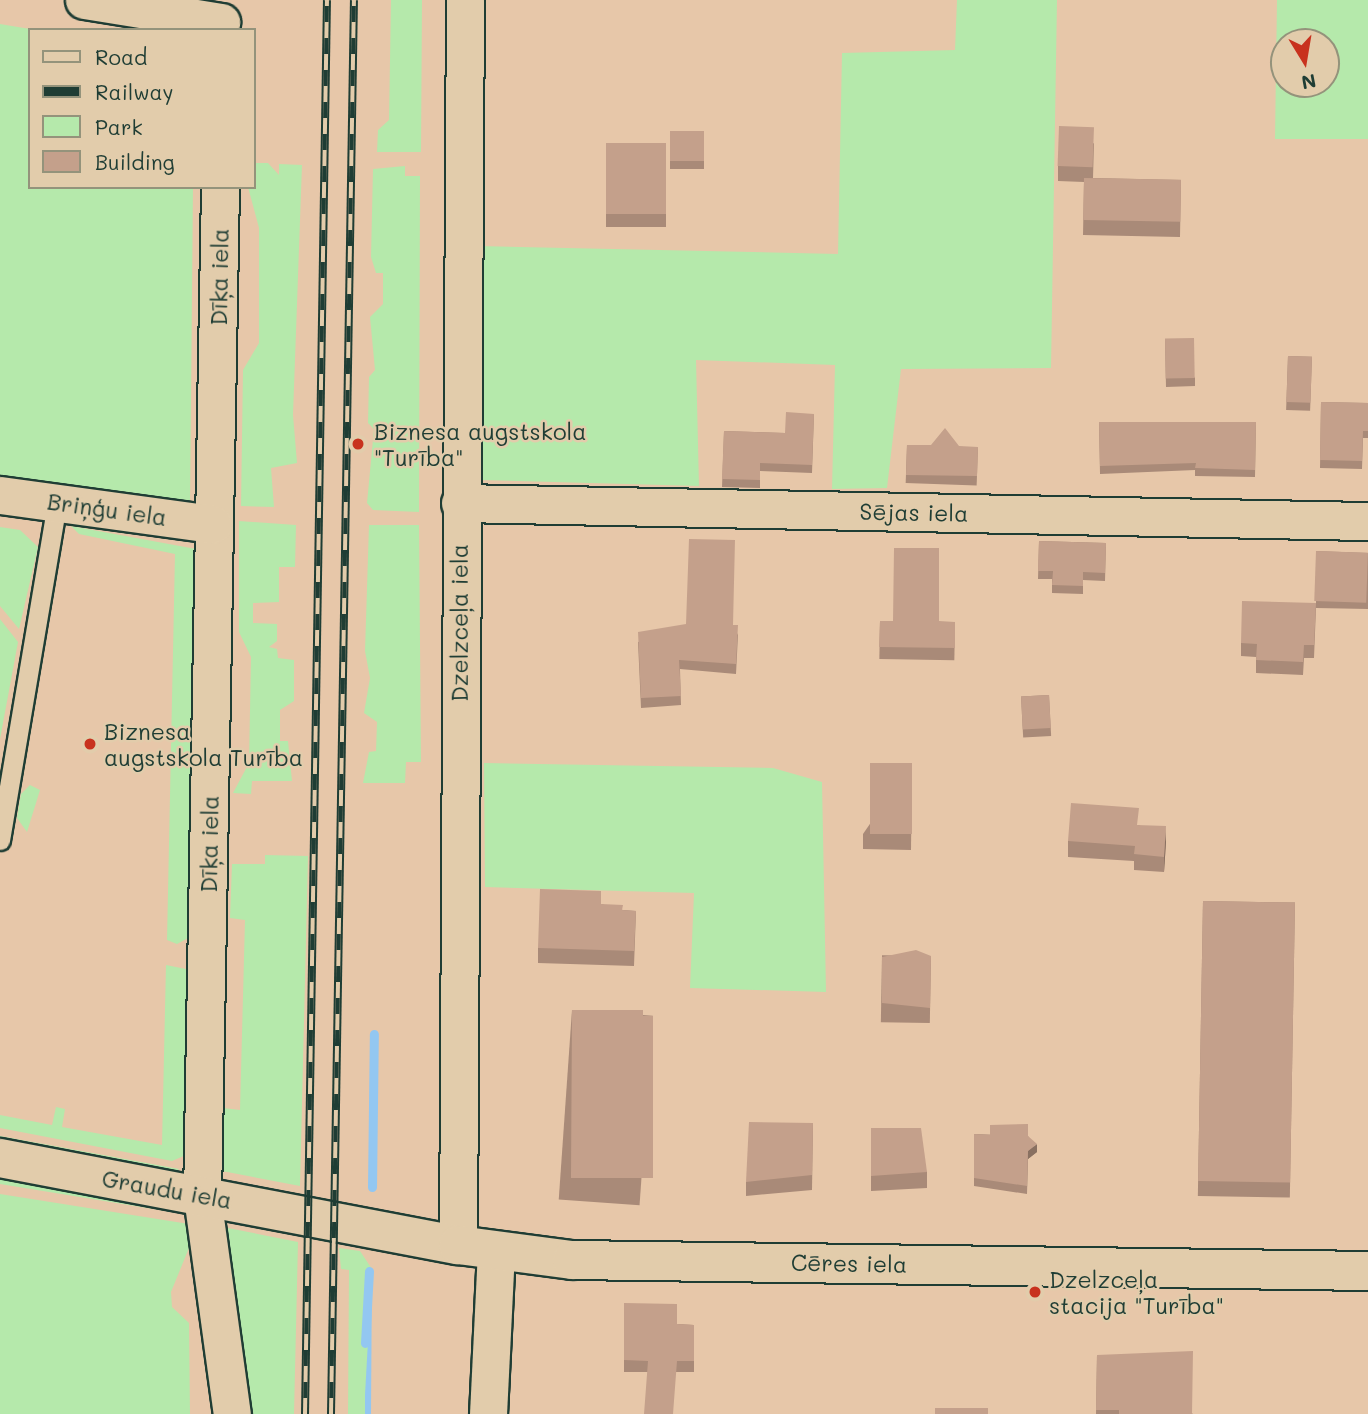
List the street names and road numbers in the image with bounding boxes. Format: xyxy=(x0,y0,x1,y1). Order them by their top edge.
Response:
street label: Dīķa iela xyxy=(204,228,234,326)
street label: Briņģu iela xyxy=(46,487,168,531)
street label: Sējas iela xyxy=(859,497,969,527)
street label: Dzelzceļa iela xyxy=(445,544,473,702)
street label: Dīķa iela xyxy=(194,795,224,893)
street label: Graudu iela xyxy=(100,1164,234,1214)
street label: Cēres iela xyxy=(791,1248,907,1278)

